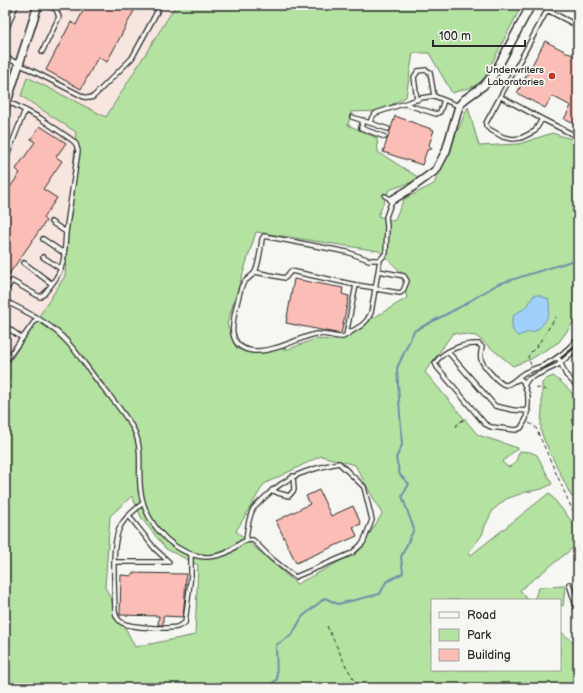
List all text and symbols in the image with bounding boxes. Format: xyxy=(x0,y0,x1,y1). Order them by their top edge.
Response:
scale bar xyxy=(433,22,525,48)
text: 100 m xyxy=(439,29,471,44)
place label: Underwriters Laboratories xyxy=(486,64,544,88)
marker: Underwriters Laboratories xyxy=(547,71,557,81)
legend xyxy=(431,599,561,671)
text: Road xyxy=(467,608,496,623)
text: Park xyxy=(467,628,491,643)
text: Building xyxy=(467,648,511,663)

